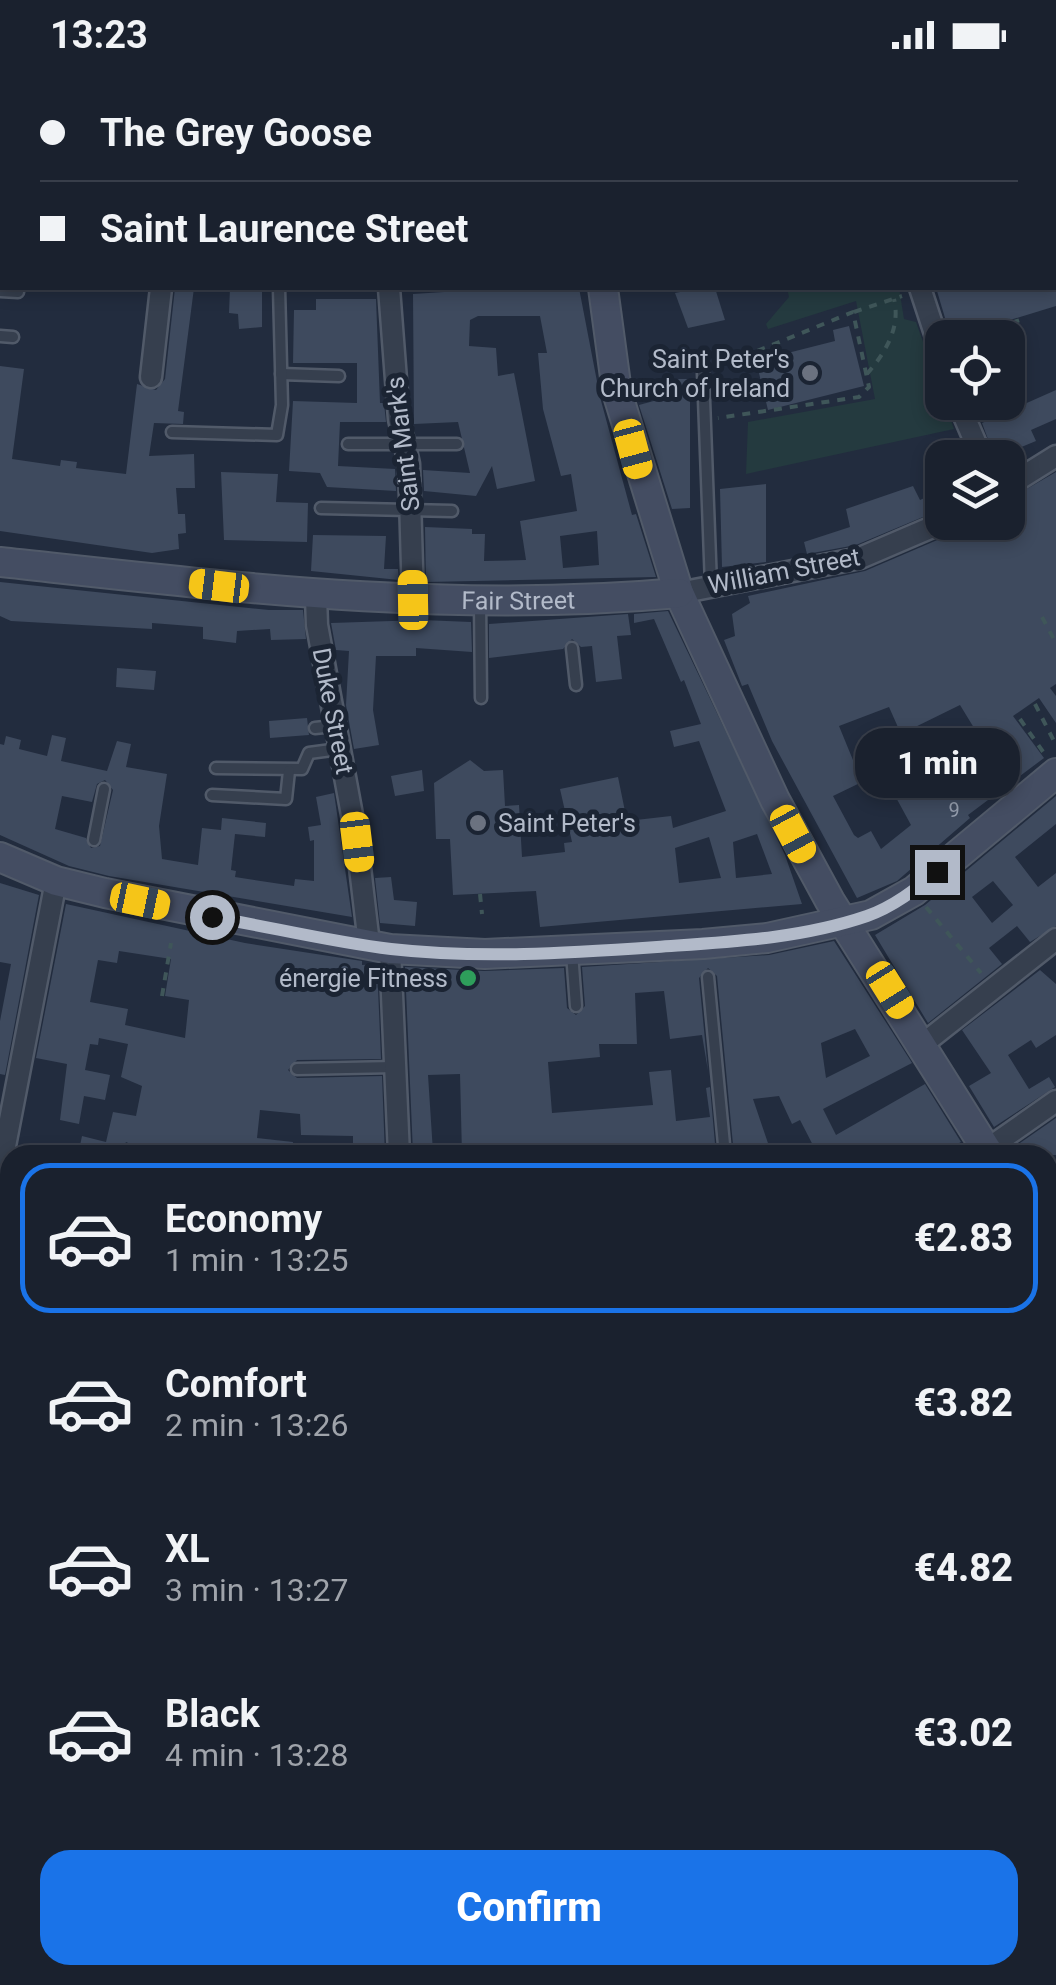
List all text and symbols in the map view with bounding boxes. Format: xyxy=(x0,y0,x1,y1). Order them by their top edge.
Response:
text: 13:23 xyxy=(50,13,148,57)
text: The Grey Goose xyxy=(100,111,372,155)
text: Saint Laurence Street xyxy=(100,207,468,251)
map controls xyxy=(925,320,1025,540)
button: locate xyxy=(925,320,1025,420)
place label: Saint Peter's Church of Ireland xyxy=(600,345,790,403)
marker: Saint Peter's Church of Ireland xyxy=(799,362,821,384)
street label: Saint Mark's xyxy=(380,375,426,513)
car xyxy=(611,416,655,482)
button: layers xyxy=(925,440,1025,540)
street label: William Street xyxy=(706,542,862,600)
car xyxy=(187,567,251,605)
car xyxy=(397,570,429,630)
street label: Fair Street xyxy=(461,585,576,615)
street label: Duke Street xyxy=(307,645,359,777)
callout: 1 min xyxy=(854,727,1020,797)
text: 1 min xyxy=(897,744,978,782)
house number: 9 xyxy=(948,798,960,822)
car xyxy=(766,800,820,868)
place label: Saint Peter's xyxy=(498,809,636,838)
car xyxy=(338,810,376,874)
marker: Saint Peter's xyxy=(467,812,489,834)
route end xyxy=(915,850,960,895)
car xyxy=(108,880,172,922)
route start xyxy=(190,895,235,940)
car xyxy=(861,957,919,1023)
place label: énergie Fitness xyxy=(279,964,448,993)
marker: énergie Fitness xyxy=(457,967,479,989)
icon: car xyxy=(45,1193,135,1283)
text: Economy xyxy=(165,1197,322,1241)
text: €2.83 xyxy=(914,1216,1013,1260)
text: 1 min · 13:25 xyxy=(165,1241,348,1279)
icon: car xyxy=(45,1358,135,1448)
text: Comfort xyxy=(165,1362,307,1406)
text: €3.82 xyxy=(914,1381,1013,1425)
text: 2 min · 13:26 xyxy=(165,1406,348,1444)
icon: car xyxy=(45,1523,135,1613)
text: XL xyxy=(165,1527,210,1571)
text: €4.82 xyxy=(914,1546,1013,1590)
text: 3 min · 13:27 xyxy=(165,1571,348,1609)
icon: car xyxy=(45,1688,135,1778)
text: Black xyxy=(165,1692,260,1736)
text: €3.02 xyxy=(914,1711,1013,1755)
text: 4 min · 13:28 xyxy=(165,1736,348,1774)
button: Confirm xyxy=(40,1850,1018,1965)

